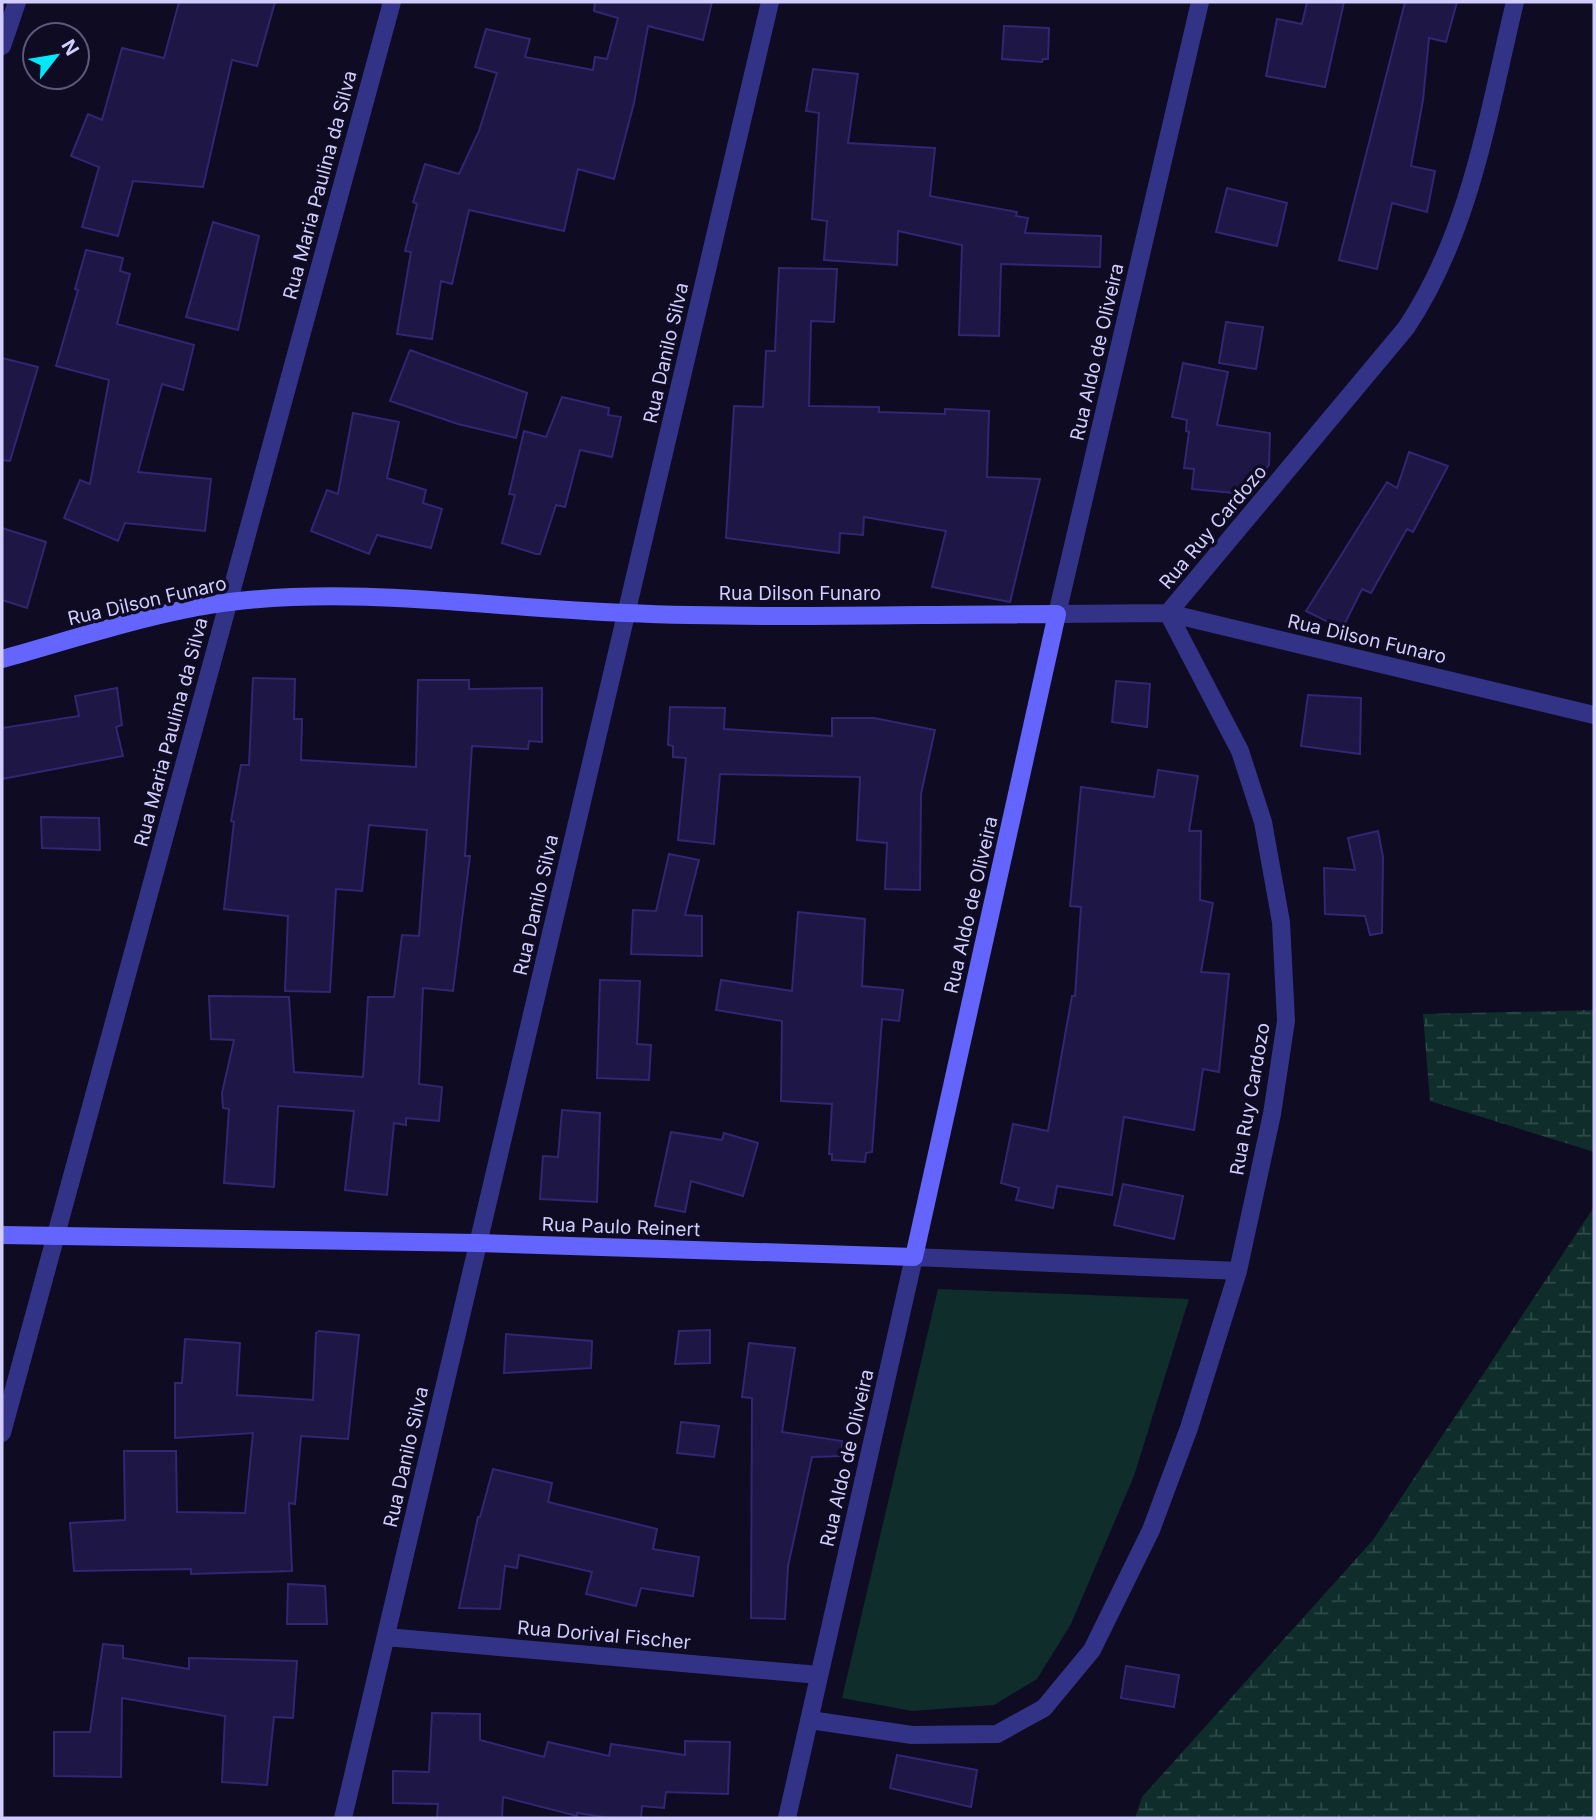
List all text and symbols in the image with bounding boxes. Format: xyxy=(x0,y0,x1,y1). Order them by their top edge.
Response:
north arrow xyxy=(21,21,91,91)
text: N xyxy=(57,35,84,60)
street label: Rua Maria Paulina da Silva xyxy=(278,68,362,302)
street label: Rua Aldo de Oliveira xyxy=(1065,261,1129,443)
street label: Rua Danilo Silva xyxy=(639,280,693,426)
street label: Rua Ruy Cardozo xyxy=(1154,460,1272,594)
street label: Rua Dilson Funaro xyxy=(65,572,229,630)
street label: Rua Dilson Funaro xyxy=(719,582,881,605)
street label: Rua Dilson Funaro xyxy=(1285,610,1449,668)
street label: Rua Maria Paulina da Silva xyxy=(129,615,213,849)
street label: Rua Aldo de Oliveira xyxy=(939,814,1003,996)
street label: Rua Danilo Silva xyxy=(509,832,563,978)
street label: Rua Ruy Cardozo xyxy=(1225,1021,1275,1177)
street label: Rua Paulo Reinert xyxy=(541,1213,701,1241)
street label: Rua Aldo de Oliveira xyxy=(815,1367,879,1549)
street label: Rua Danilo Silva xyxy=(379,1384,433,1530)
street label: Rua Dorival Fischer xyxy=(516,1616,692,1654)

